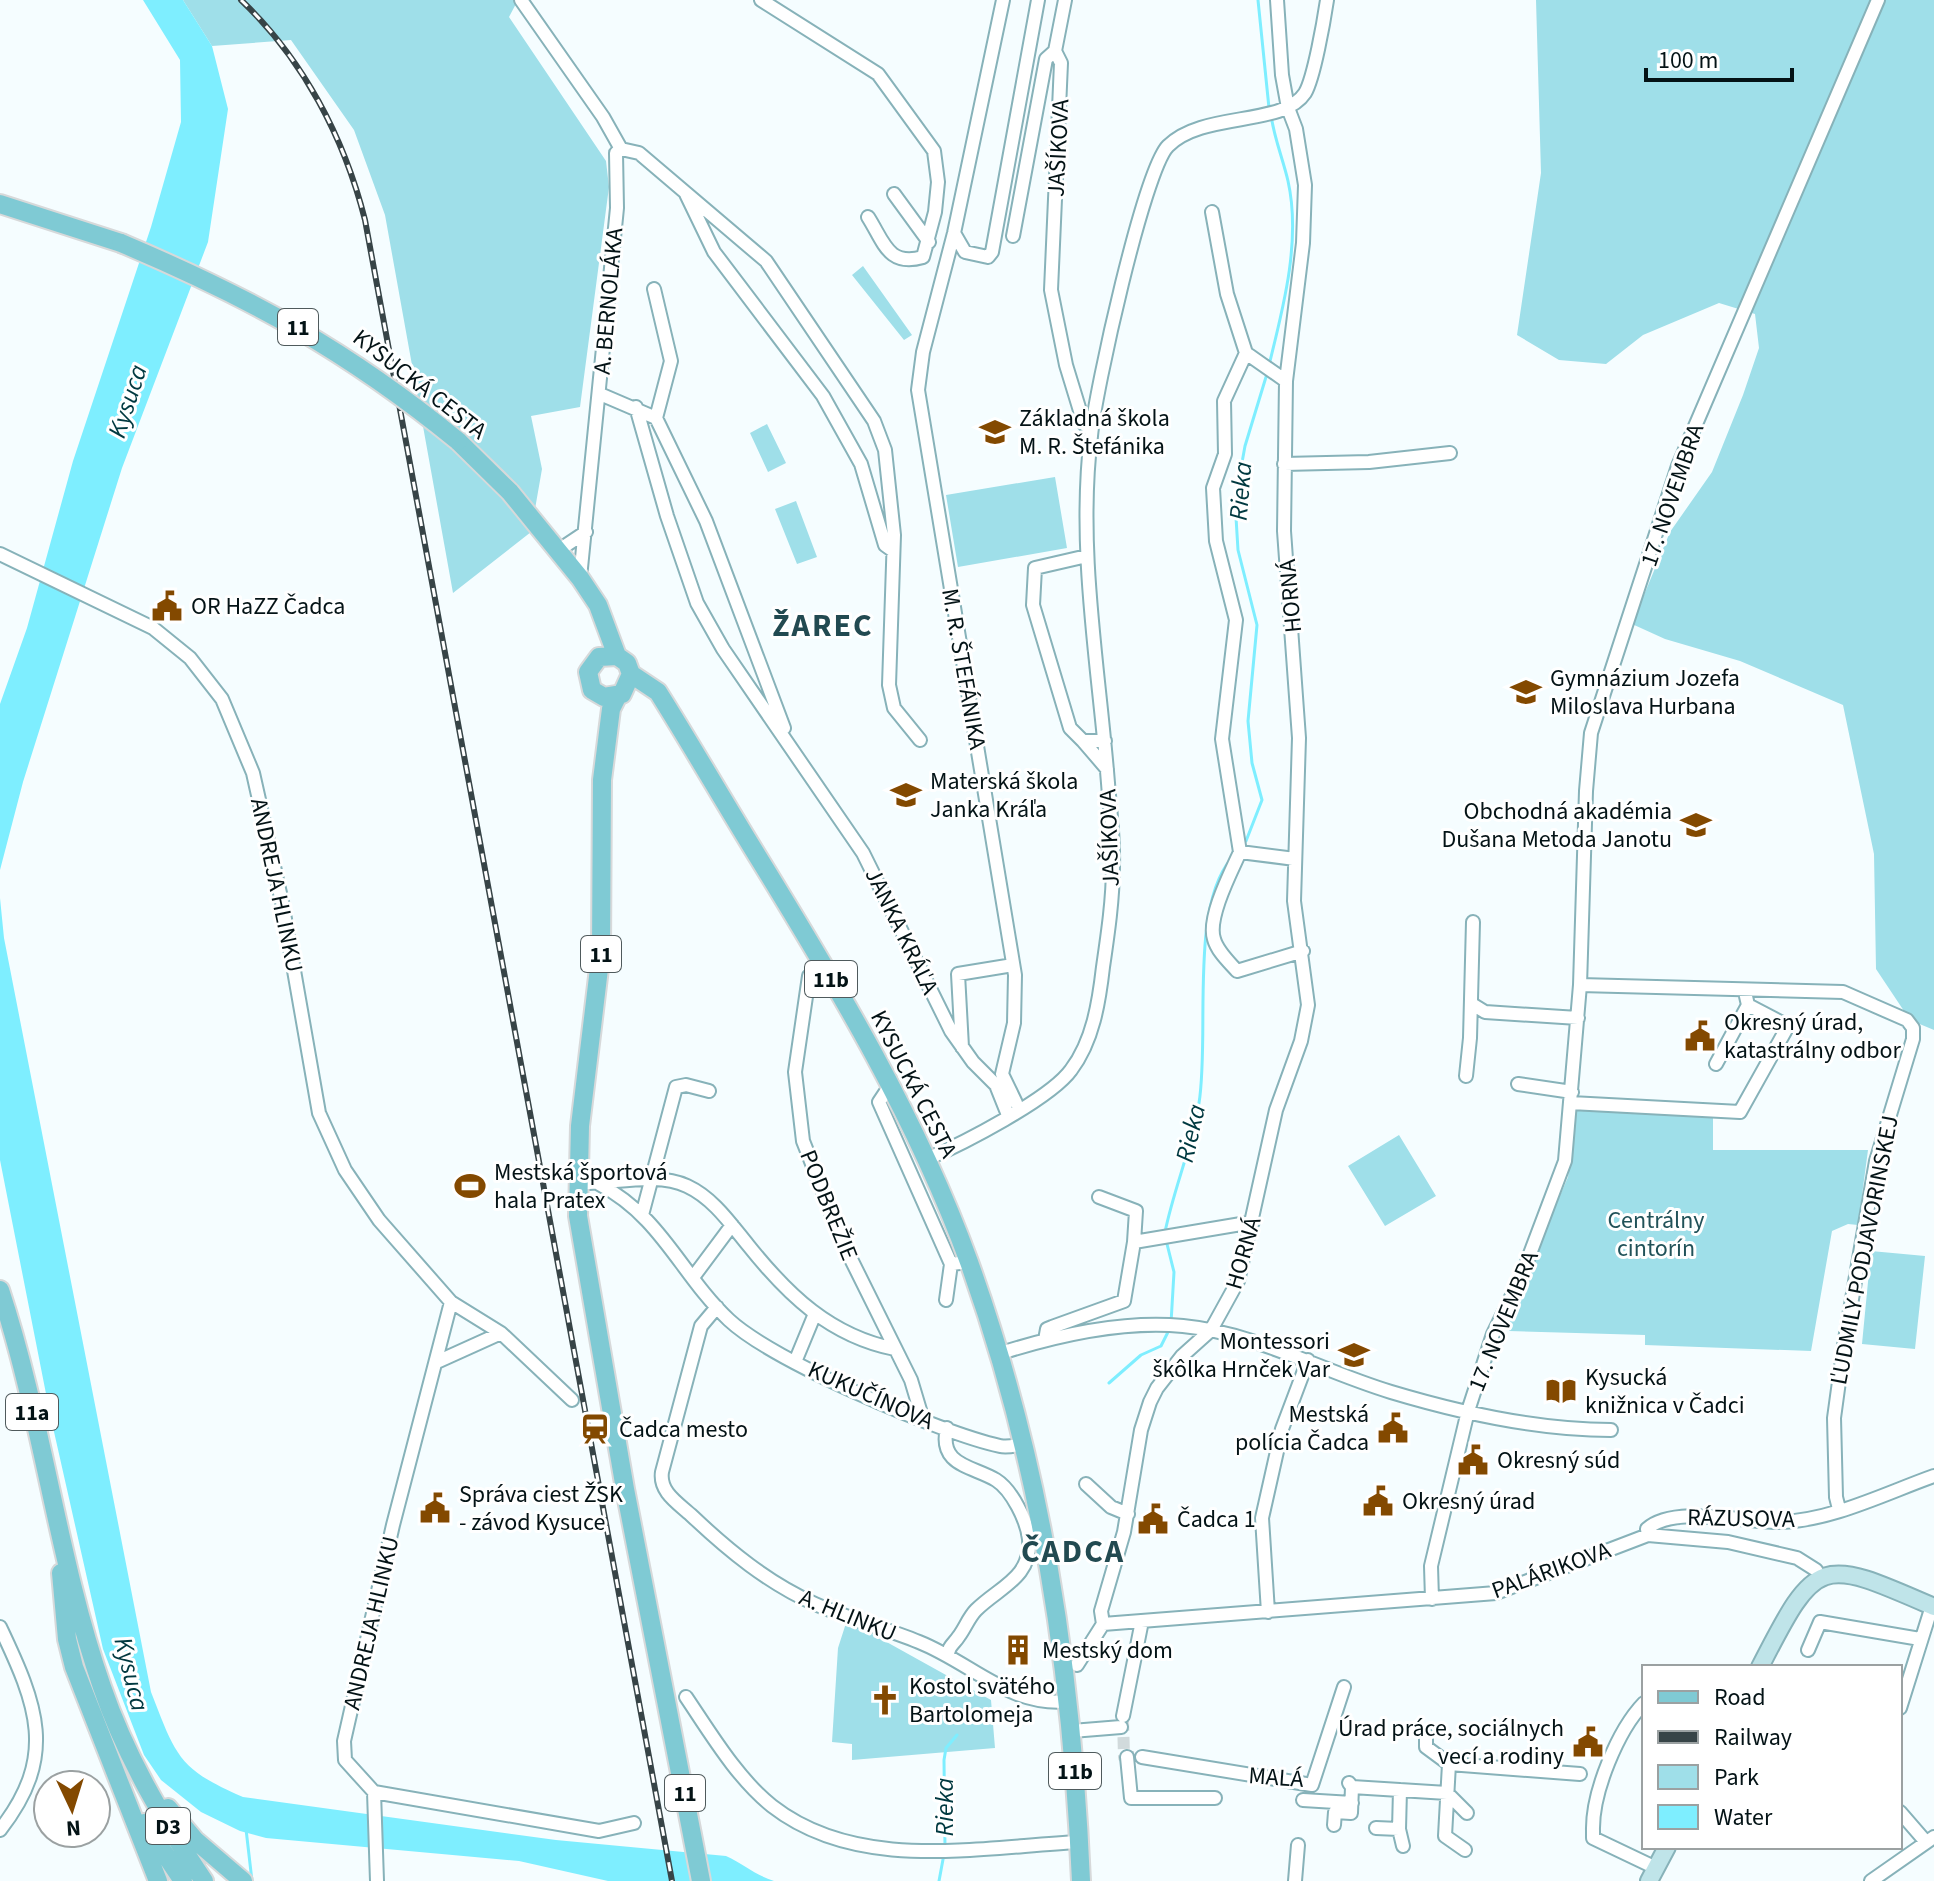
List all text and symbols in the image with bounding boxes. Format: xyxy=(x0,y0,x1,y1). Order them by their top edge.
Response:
scale bar xyxy=(1646,32,1792,82)
text: 100 m xyxy=(1658,43,1718,78)
street label: JAŠÍKOVA xyxy=(1038,98,1079,198)
street label: A. BERNOLÁKA xyxy=(585,226,632,376)
road number: 11 xyxy=(278,309,318,345)
street label: KYSUCKÁ CESTA xyxy=(345,321,494,448)
water label: Kysuca xyxy=(98,360,157,443)
place label: Základná škola M. R. Štefánika xyxy=(1019,401,1170,464)
school or university icon: Základná škola M. R. Štefánika xyxy=(978,415,1012,449)
street label: 17. NOVEMBRA xyxy=(1632,419,1713,571)
water label: Rieka xyxy=(1220,460,1262,522)
street label: HORNÁ xyxy=(1270,558,1311,634)
street label: M. R. ŠTEFÁNIKA xyxy=(932,586,995,752)
public building icon: OR HaZZ Čadca xyxy=(150,589,184,623)
place label: OR HaZZ Čadca xyxy=(191,589,345,624)
district label: ŽAREC xyxy=(772,603,874,649)
place label: Gymnázium Jozefa Miloslava Hurbana xyxy=(1550,661,1740,724)
school or university icon: Gymnázium Jozefa Miloslava Hurbana xyxy=(1509,675,1543,709)
place label: Materská škola Janka Kráľa xyxy=(930,764,1078,827)
school or university icon: Materská škola Janka Kráľa xyxy=(889,778,923,812)
street label: JAŠÍKOVA xyxy=(1090,788,1129,887)
place label: Obchodná akadémia Dušana Metoda Janotu xyxy=(1441,794,1672,857)
street label: ANDREJA HLINKU xyxy=(241,795,312,975)
school or university icon: Obchodná akadémia Dušana Metoda Janotu xyxy=(1679,808,1713,842)
street label: JANKA KRÁĽA xyxy=(856,862,947,1000)
road number: 11 xyxy=(581,936,621,972)
road number: 11b xyxy=(805,961,857,997)
street label: KYSUCKÁ CESTA xyxy=(861,1004,966,1164)
place label: Okresný úrad, katastrálny odbor xyxy=(1724,1005,1902,1068)
public building icon: Okresný úrad, katastrálny odbor xyxy=(1683,1019,1717,1053)
water label: Rieka xyxy=(1166,1100,1215,1166)
street label: ĽUDMILY PODJAVORINSKEJ xyxy=(1821,1112,1908,1388)
street label: PODBREŽIE xyxy=(790,1145,867,1266)
place label: Mestská športová hala Pratex xyxy=(494,1155,668,1218)
sports icon: Mestská športová hala Pratex xyxy=(453,1169,487,1203)
park label: Centrálny cintorín xyxy=(1607,1203,1705,1266)
street label: HORNÁ xyxy=(1216,1213,1270,1293)
street label: 17. NOVEMBRA xyxy=(1459,1246,1548,1397)
place label: Montessori škôlka Hrnček Var xyxy=(1152,1324,1331,1387)
school or university icon: Montessori škôlka Hrnček Var xyxy=(1337,1338,1371,1372)
street label: KUKUČÍNOVA xyxy=(802,1352,939,1439)
place label: Kysucká knižnica v Čadci xyxy=(1585,1360,1745,1423)
library icon: Kysucká knižnica v Čadci xyxy=(1544,1374,1578,1408)
road number: 11a xyxy=(6,1394,58,1430)
place label: Mestská polícia Čadca xyxy=(1235,1397,1369,1460)
public building icon: Mestská polícia Čadca xyxy=(1376,1411,1410,1445)
station icon: Čadca mesto xyxy=(578,1412,612,1446)
place label: Čadca mesto xyxy=(619,1412,748,1447)
public building icon: Okresný súd xyxy=(1456,1443,1490,1477)
place label: Okresný súd xyxy=(1497,1443,1620,1478)
place label: Správa ciest ŽSK - závod Kysuce xyxy=(459,1477,623,1540)
public building icon: Okresný úrad xyxy=(1361,1484,1395,1518)
place label: Okresný úrad xyxy=(1402,1484,1535,1519)
public building icon: Správa ciest ŽSK - závod Kysuce xyxy=(418,1491,452,1525)
street label: RÁZUSOVA xyxy=(1687,1500,1795,1537)
public building icon: Čadca 1 xyxy=(1136,1502,1170,1536)
place label: Čadca 1 xyxy=(1177,1502,1256,1537)
district label: ČADCA xyxy=(1021,1529,1125,1575)
street label: ANDREJA HLINKU xyxy=(335,1533,408,1713)
street label: PALÁRIKOVA xyxy=(1487,1533,1616,1608)
street label: A. HLINKU xyxy=(794,1580,902,1651)
water label: Kysuca xyxy=(104,1633,159,1715)
building icon: Mestský dom xyxy=(1001,1633,1035,1667)
place label: Mestský dom xyxy=(1042,1633,1173,1668)
legend xyxy=(1642,1665,1902,1849)
place label: Kostol svätého Bartolomeja xyxy=(909,1669,1055,1732)
text: Road xyxy=(1714,1680,1766,1715)
church icon: Kostol svätého Bartolomeja xyxy=(868,1683,902,1717)
place label: Úrad práce, sociálnych vecí a rodiny xyxy=(1338,1711,1564,1774)
text: Railway xyxy=(1714,1720,1792,1755)
public building icon: Úrad práce, sociálnych vecí a rodiny xyxy=(1571,1725,1605,1759)
road number: 11b xyxy=(1049,1753,1101,1789)
street label: MALÁ xyxy=(1247,1758,1305,1797)
text: Park xyxy=(1714,1760,1759,1795)
north arrow xyxy=(32,1769,112,1849)
road number: 11 xyxy=(665,1775,705,1811)
water label: Rieka xyxy=(926,1777,963,1836)
text: Water xyxy=(1714,1800,1773,1835)
road number: D3 xyxy=(146,1808,190,1844)
text: N xyxy=(65,1811,82,1844)

